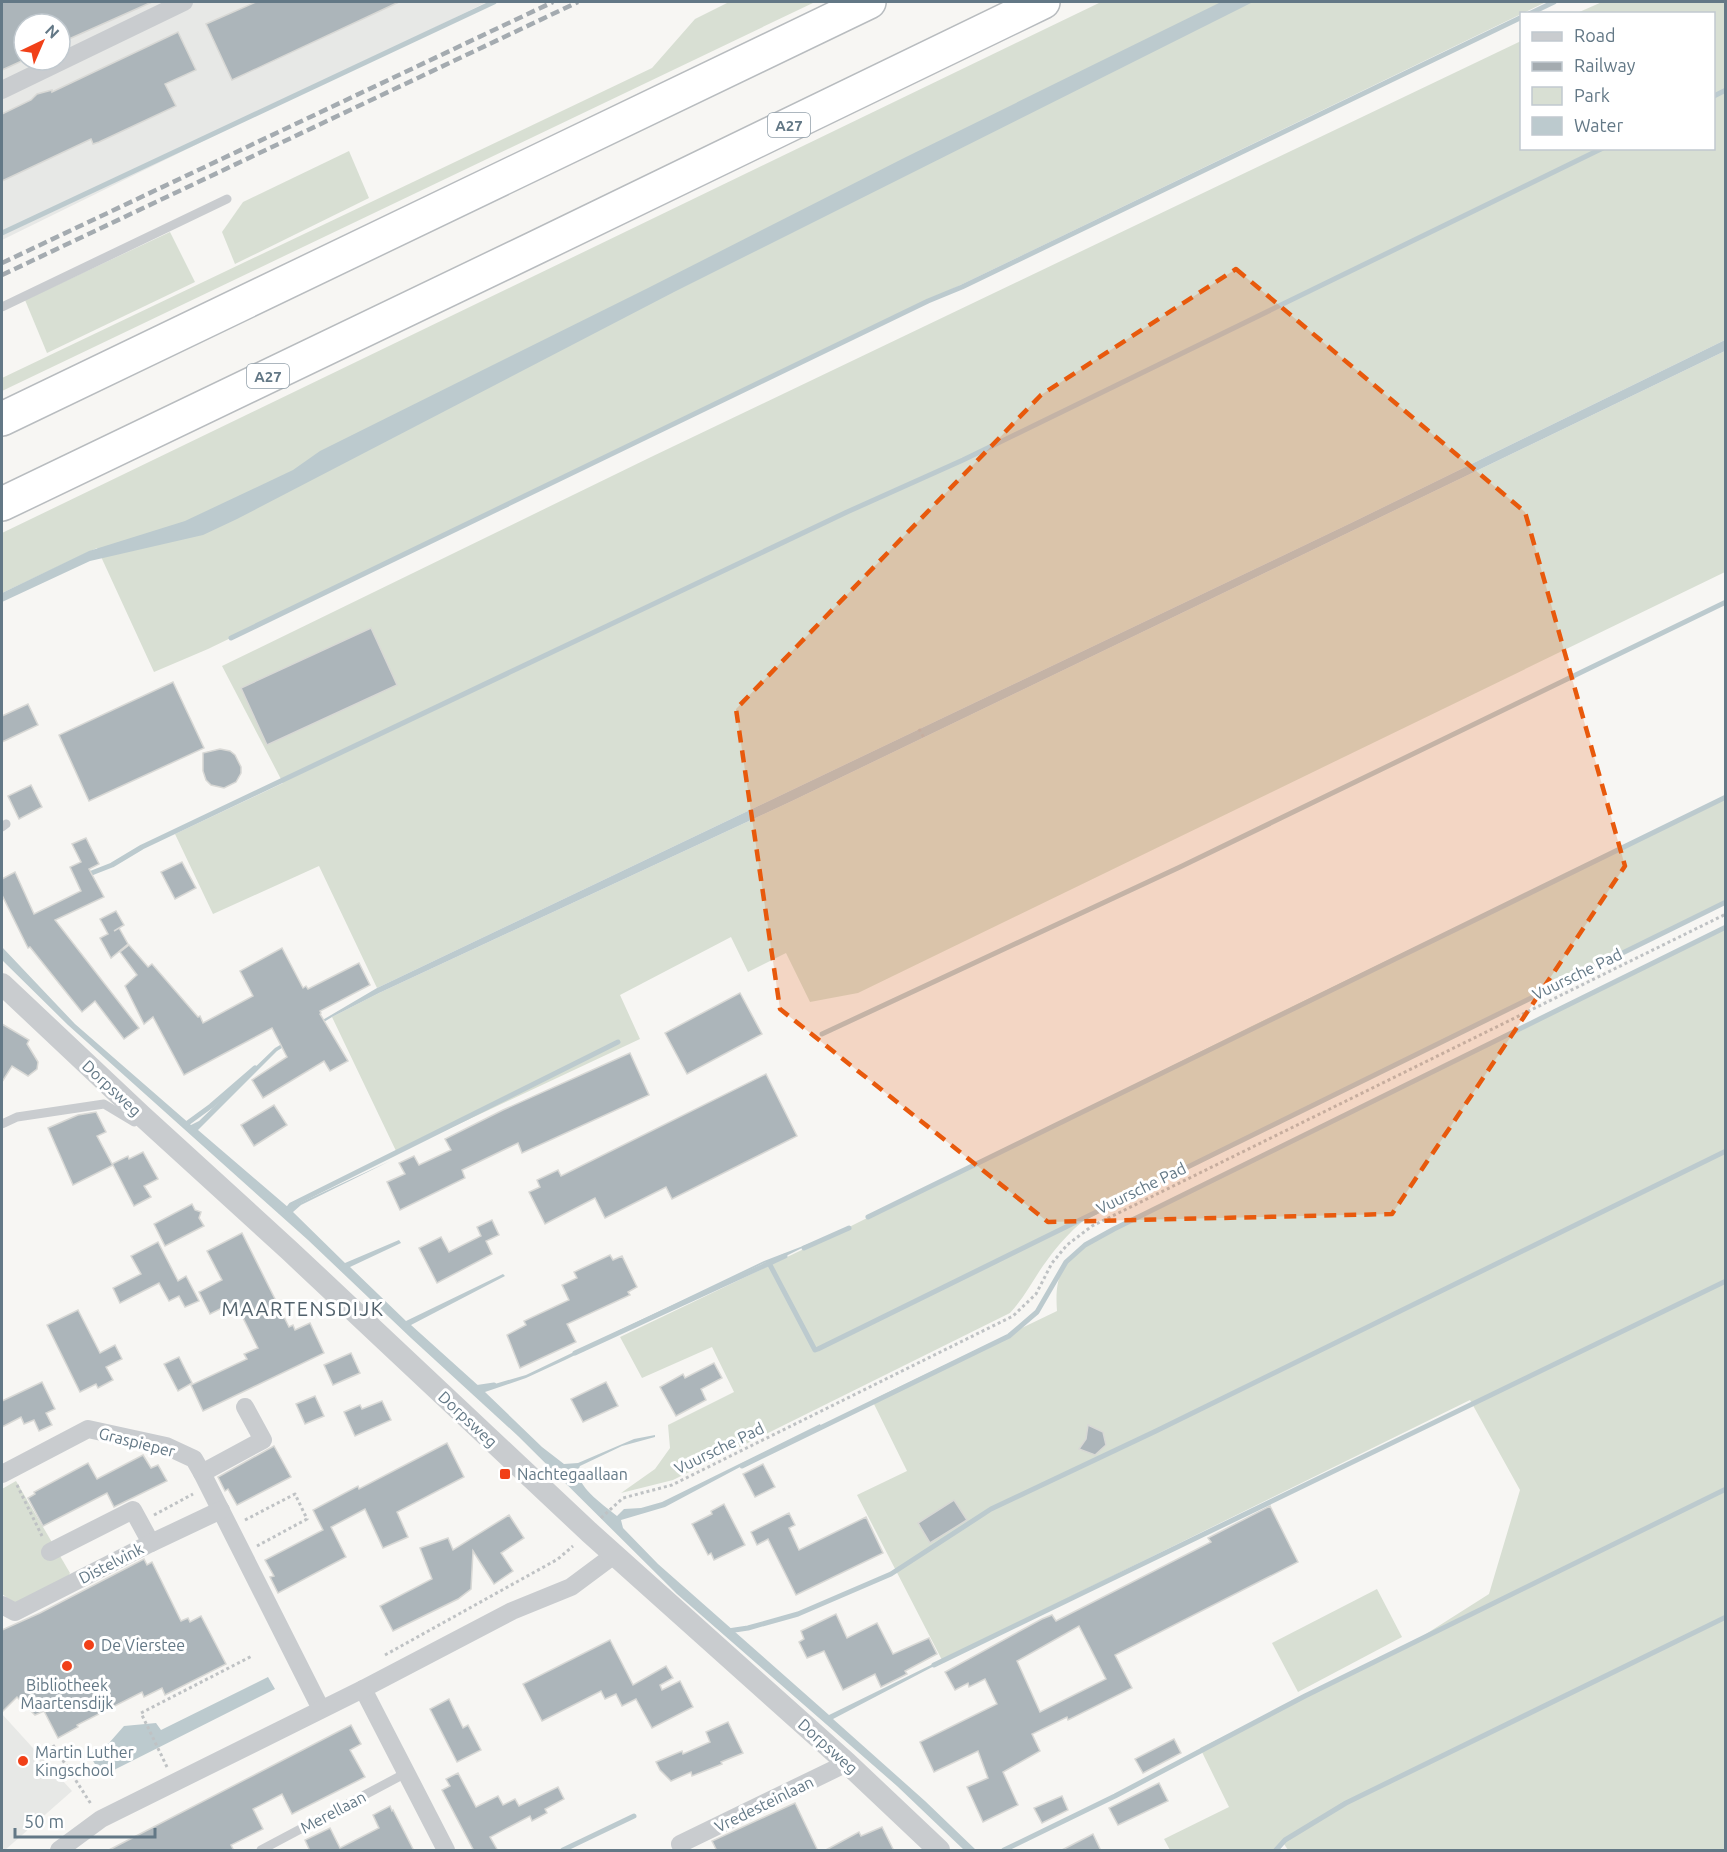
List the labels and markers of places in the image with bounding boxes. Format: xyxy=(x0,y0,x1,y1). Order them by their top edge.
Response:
place label: Nachtegaallaan xyxy=(517,1465,628,1483)
marker: Nachtegaallaan xyxy=(498,1467,512,1481)
place label: De Vierstee xyxy=(101,1636,185,1654)
marker: De Vierstee xyxy=(82,1638,96,1652)
marker: Bibliotheek Maartensdijk xyxy=(60,1659,74,1673)
place label: Bibliotheek Maartensdijk xyxy=(21,1676,113,1712)
place label: Martin Luther Kingschool xyxy=(35,1743,134,1779)
marker: Martin Luther Kingschool xyxy=(16,1754,30,1768)

